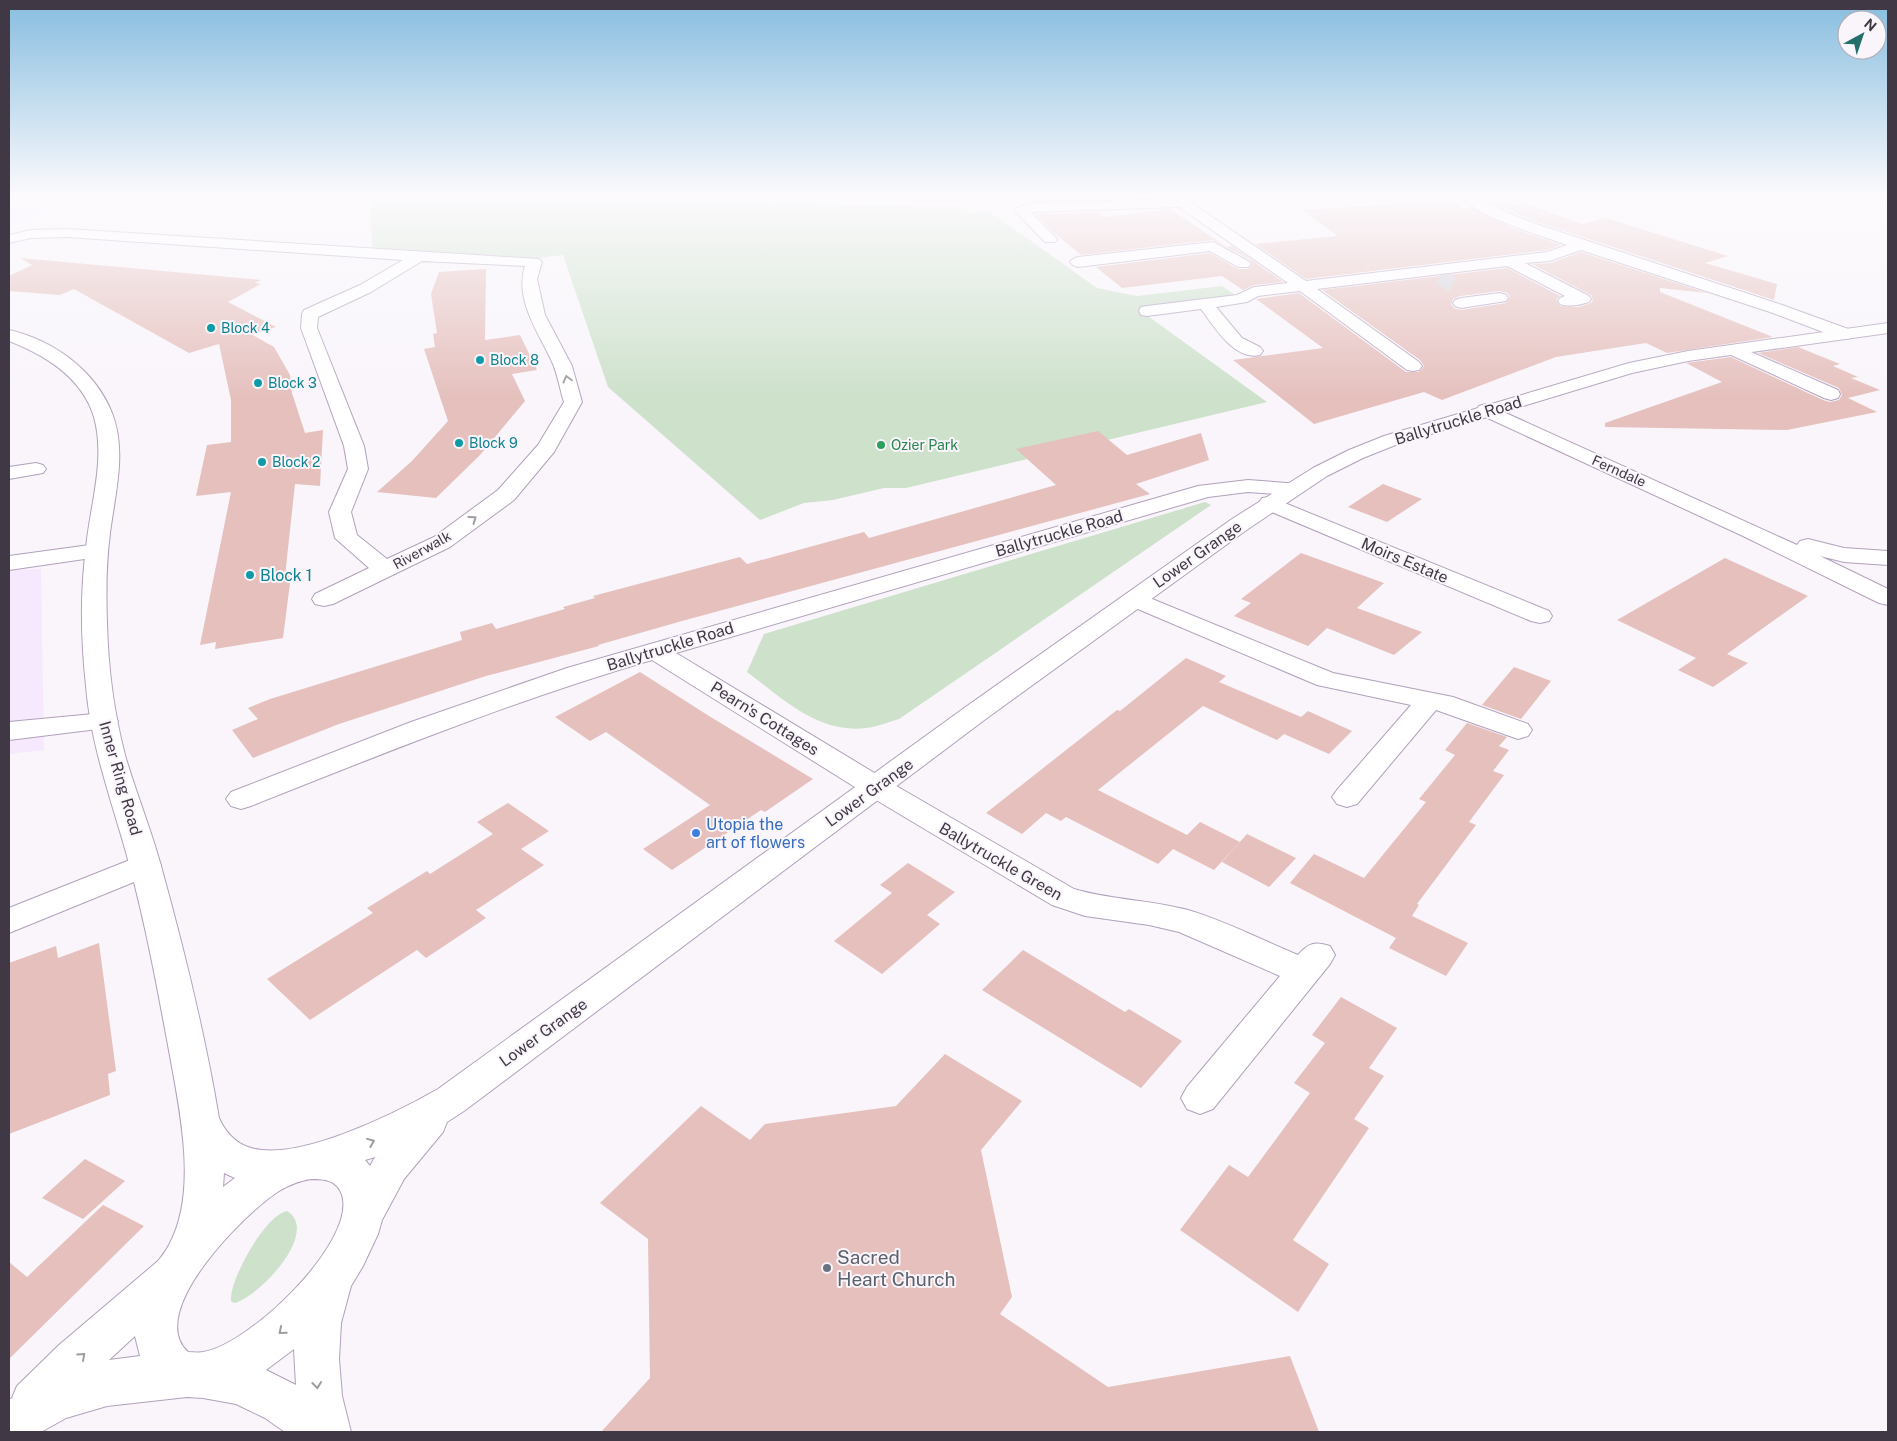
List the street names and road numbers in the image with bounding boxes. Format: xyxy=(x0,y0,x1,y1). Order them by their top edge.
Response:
street label: Ballytruckle Road xyxy=(1392,392,1524,449)
street label: Ferndale xyxy=(1589,452,1649,490)
street label: Ballytruckle Road xyxy=(993,506,1125,561)
street label: Lower Grange xyxy=(1149,517,1245,592)
street label: Riverwalk xyxy=(390,527,454,572)
street label: Moirs Estate xyxy=(1358,534,1451,587)
street label: Ballytruckle Road xyxy=(604,618,736,675)
street label: Pearn's Cottages xyxy=(707,677,822,759)
street label: Inner Ring Road xyxy=(95,719,146,837)
street label: Lower Grange xyxy=(822,754,917,831)
street label: Ballytruckle Green xyxy=(936,818,1066,904)
street label: Lower Grange xyxy=(496,994,591,1071)

